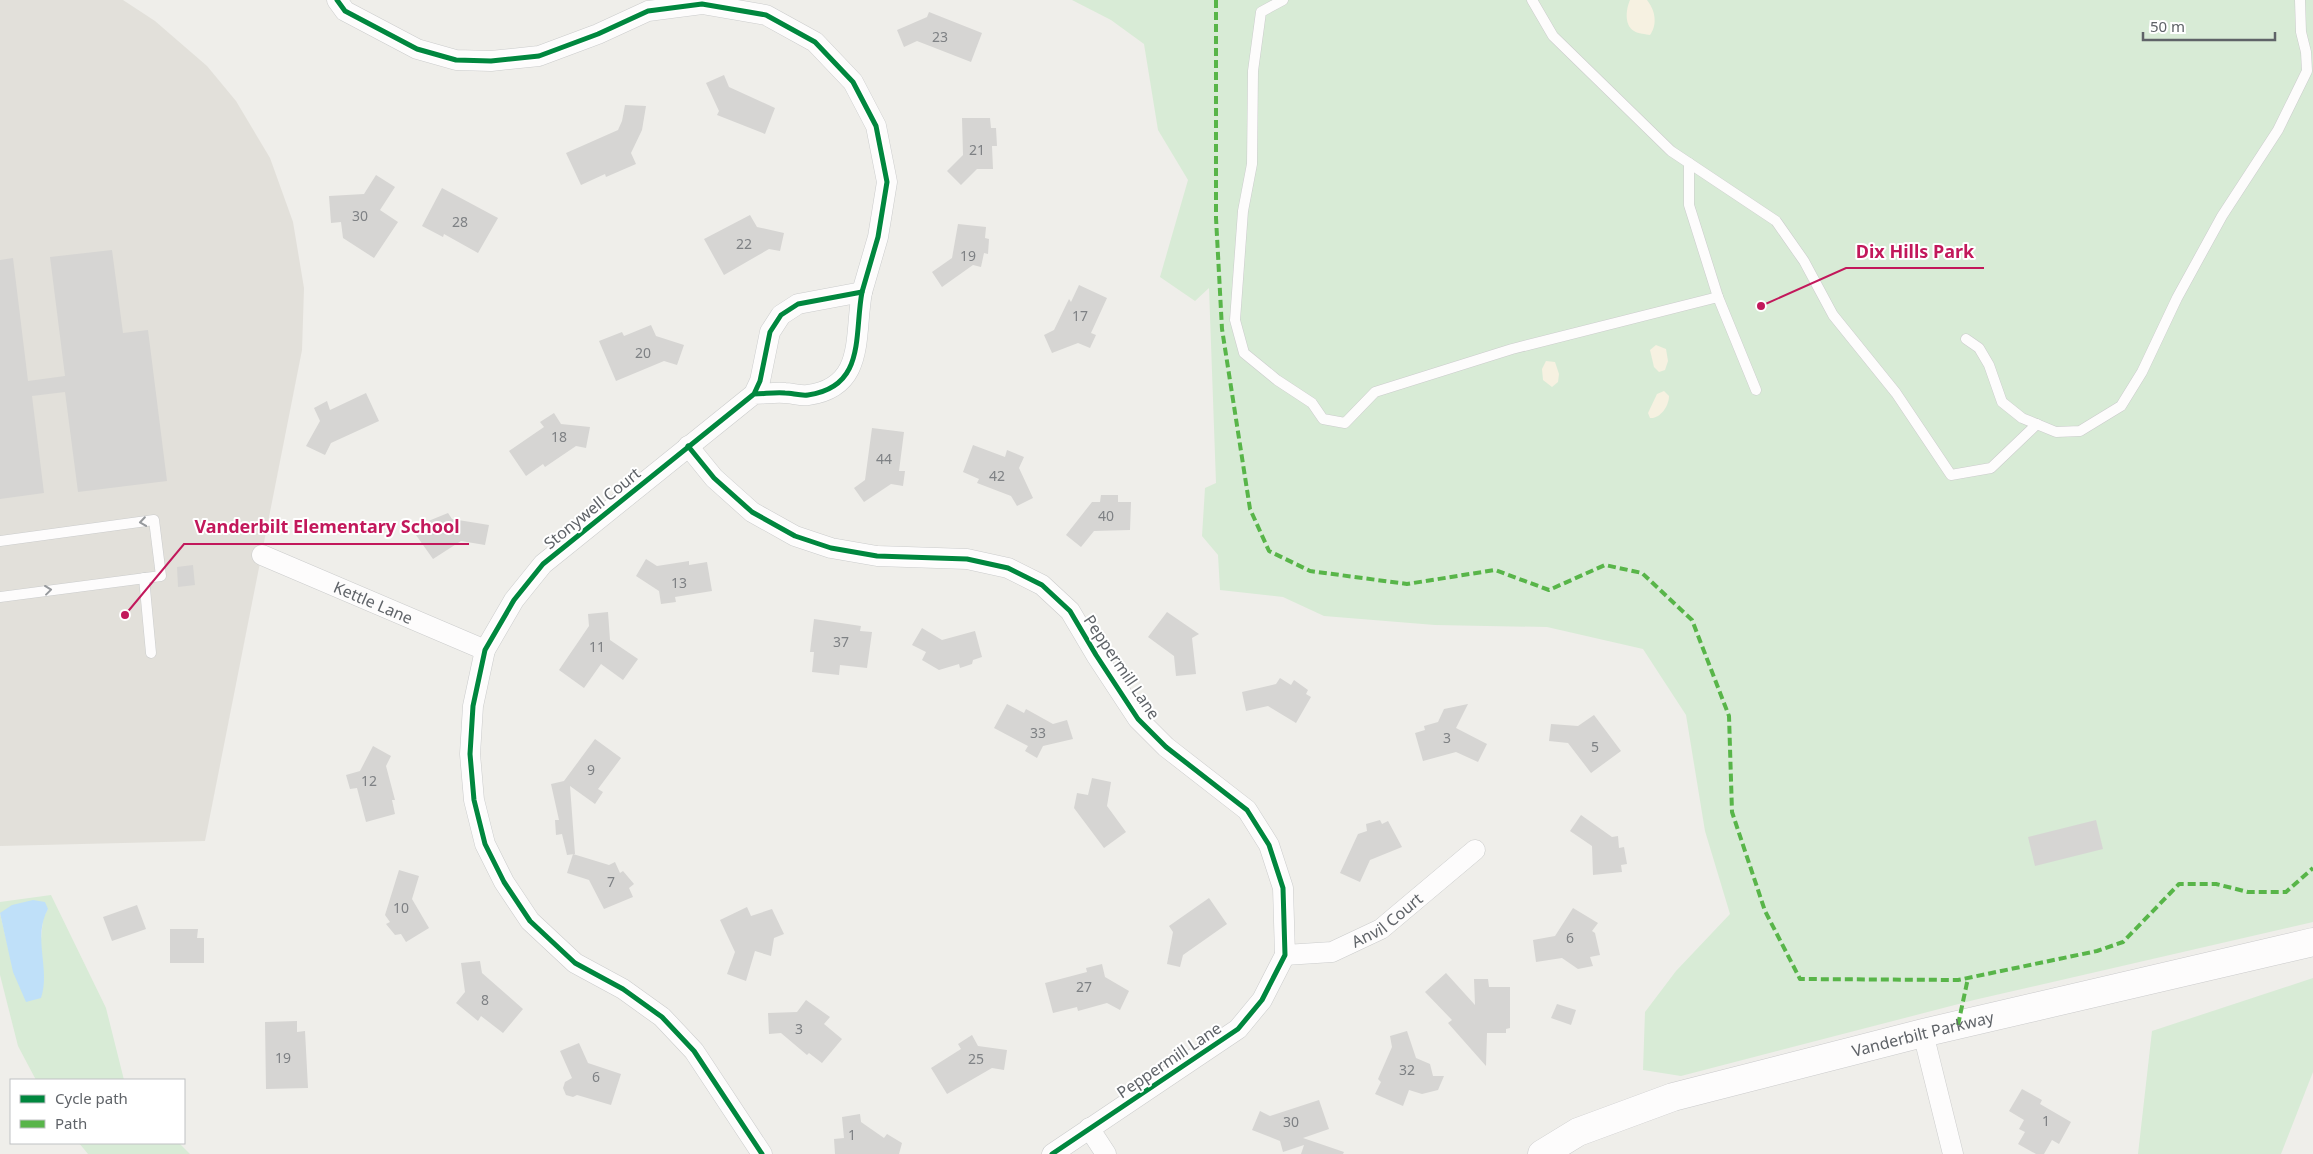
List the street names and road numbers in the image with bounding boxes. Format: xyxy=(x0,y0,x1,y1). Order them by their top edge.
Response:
street label: Stonywell Court xyxy=(539,462,645,554)
street label: Kettle Lane xyxy=(330,576,416,629)
street label: Peppermill Lane xyxy=(1079,610,1165,724)
street label: Anvil Court xyxy=(1348,888,1427,952)
street label: Vanderbilt Parkway xyxy=(1849,1006,1997,1062)
street label: Peppermill Lane xyxy=(1112,1017,1226,1103)

